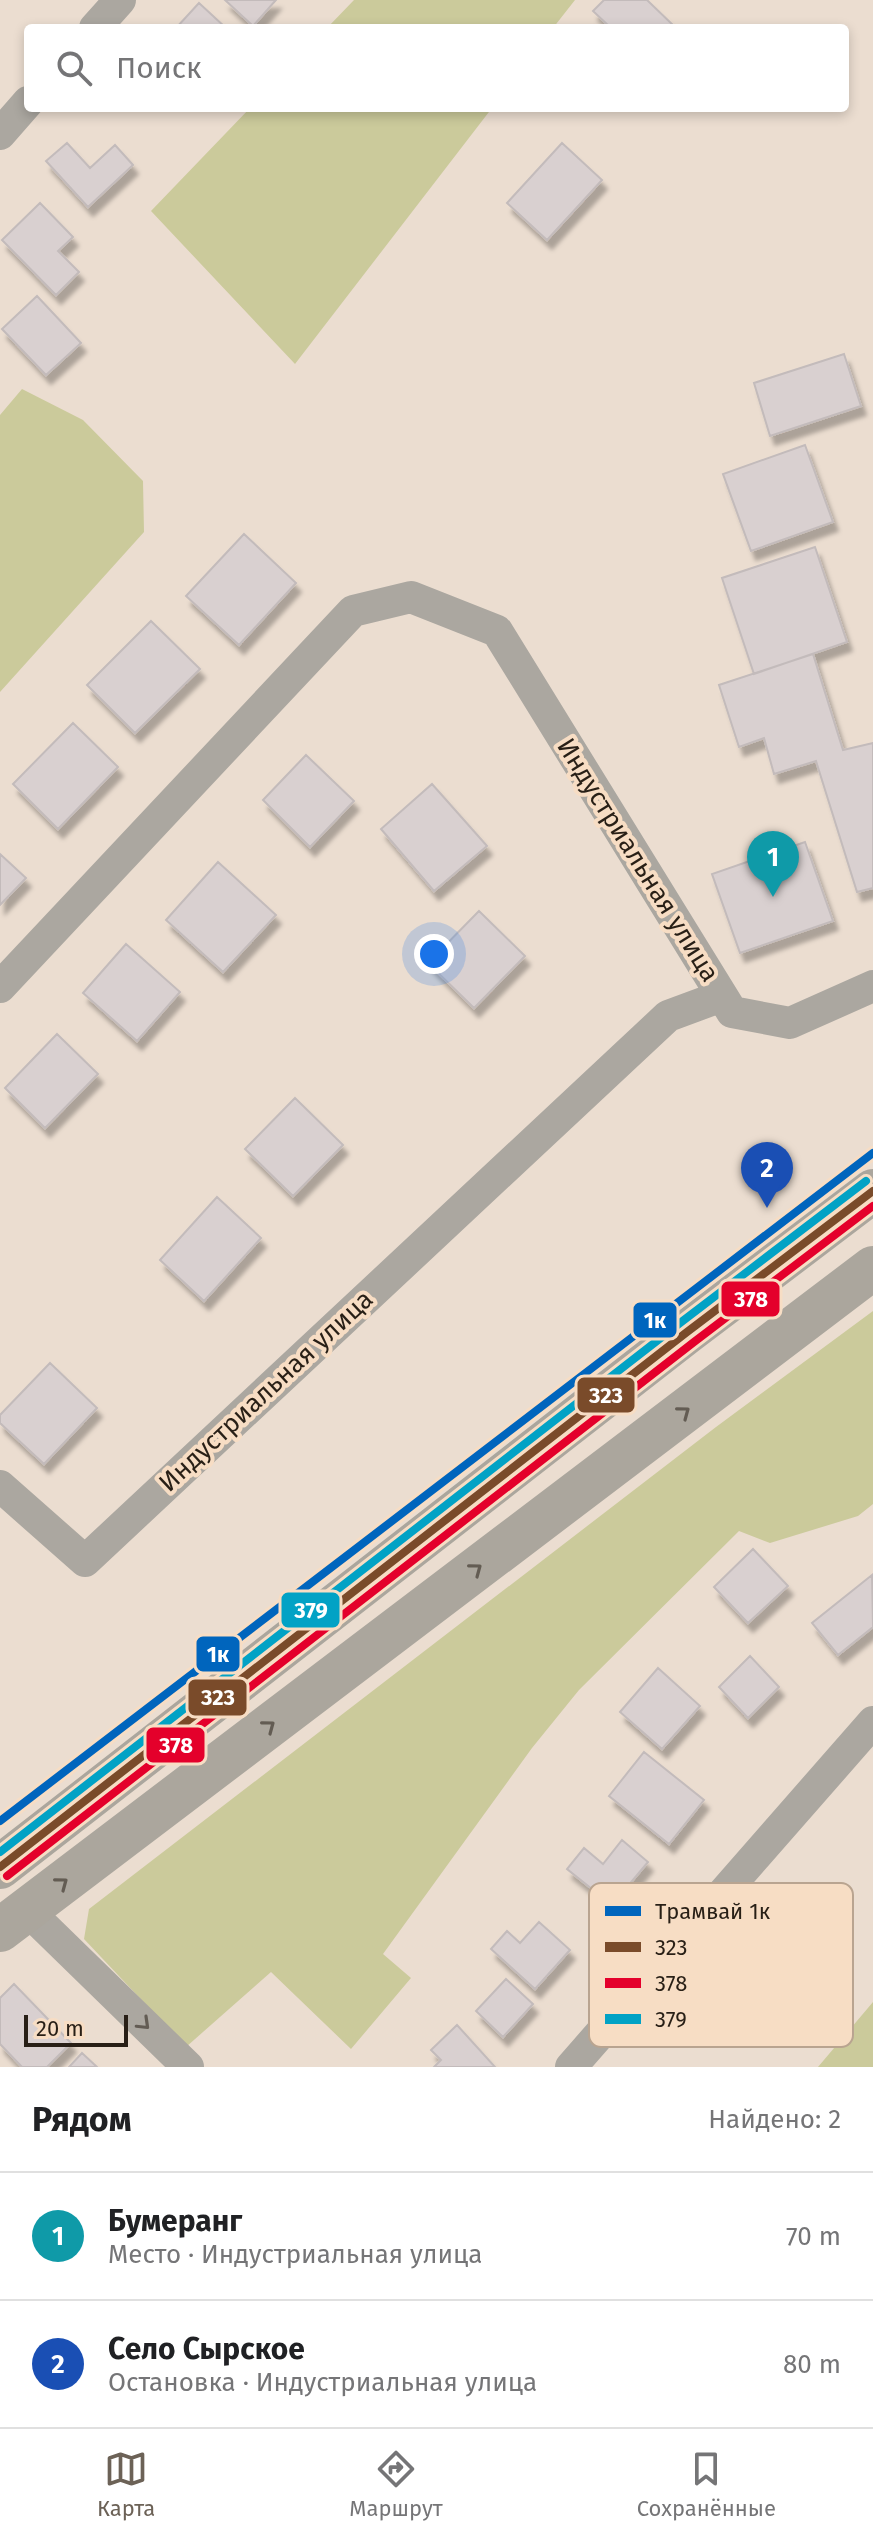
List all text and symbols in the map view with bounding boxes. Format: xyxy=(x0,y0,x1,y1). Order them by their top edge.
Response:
search box xyxy=(24,24,849,112)
icon: search xyxy=(52,46,96,90)
text: Поиск xyxy=(116,50,202,86)
street label: Индустриальная улица xyxy=(550,732,726,988)
pin: 1 xyxy=(747,831,799,897)
your location xyxy=(414,934,454,974)
pin: 2 xyxy=(741,1142,793,1208)
line badge: 378 xyxy=(720,1280,781,1318)
street label: Индустриальная улица xyxy=(153,1284,379,1498)
text: 378 xyxy=(733,1286,768,1313)
line badge: 1к xyxy=(632,1301,678,1339)
text: 1к xyxy=(644,1307,667,1334)
line badge: 323 xyxy=(576,1376,636,1414)
text: 323 xyxy=(588,1382,623,1409)
one-way arrow xyxy=(675,1407,689,1421)
one-way arrow xyxy=(468,1564,482,1578)
line badge: 379 xyxy=(280,1591,341,1629)
text: 379 xyxy=(293,1597,328,1624)
line badge: 1к xyxy=(195,1635,241,1673)
text: 1к xyxy=(207,1641,230,1668)
line badge: 323 xyxy=(187,1678,248,1717)
text: 323 xyxy=(200,1684,235,1711)
one-way arrow xyxy=(260,1721,275,1735)
line badge: 378 xyxy=(145,1726,206,1764)
text: 378 xyxy=(158,1732,193,1759)
one-way arrow xyxy=(53,1878,68,1892)
legend xyxy=(589,1883,853,2047)
text: Трамвай 1к xyxy=(655,1898,771,1925)
text: 323 xyxy=(655,1934,688,1961)
text: 378 xyxy=(655,1970,687,1997)
text: 379 xyxy=(655,2006,687,2033)
scale bar xyxy=(24,2011,128,2047)
text: 20 m xyxy=(36,2015,84,2042)
one-way arrow xyxy=(135,2015,149,2029)
text: Рядом xyxy=(32,2099,131,2140)
text: Найдено: 2 xyxy=(708,2104,841,2135)
text: Бумеранг xyxy=(108,2203,242,2239)
text: 1 xyxy=(52,2221,64,2252)
text: 70 m xyxy=(786,2221,841,2252)
text: Место · Индустриальная улица xyxy=(108,2239,482,2270)
text: Село Сырское xyxy=(108,2331,305,2367)
text: 2 xyxy=(51,2349,65,2380)
text: 80 m xyxy=(783,2349,841,2380)
text: Остановка · Индустриальная улица xyxy=(108,2367,537,2398)
tab: Карта xyxy=(97,2447,155,2522)
tab: Маршрут xyxy=(349,2447,443,2522)
tab: Сохранённые xyxy=(637,2447,776,2522)

